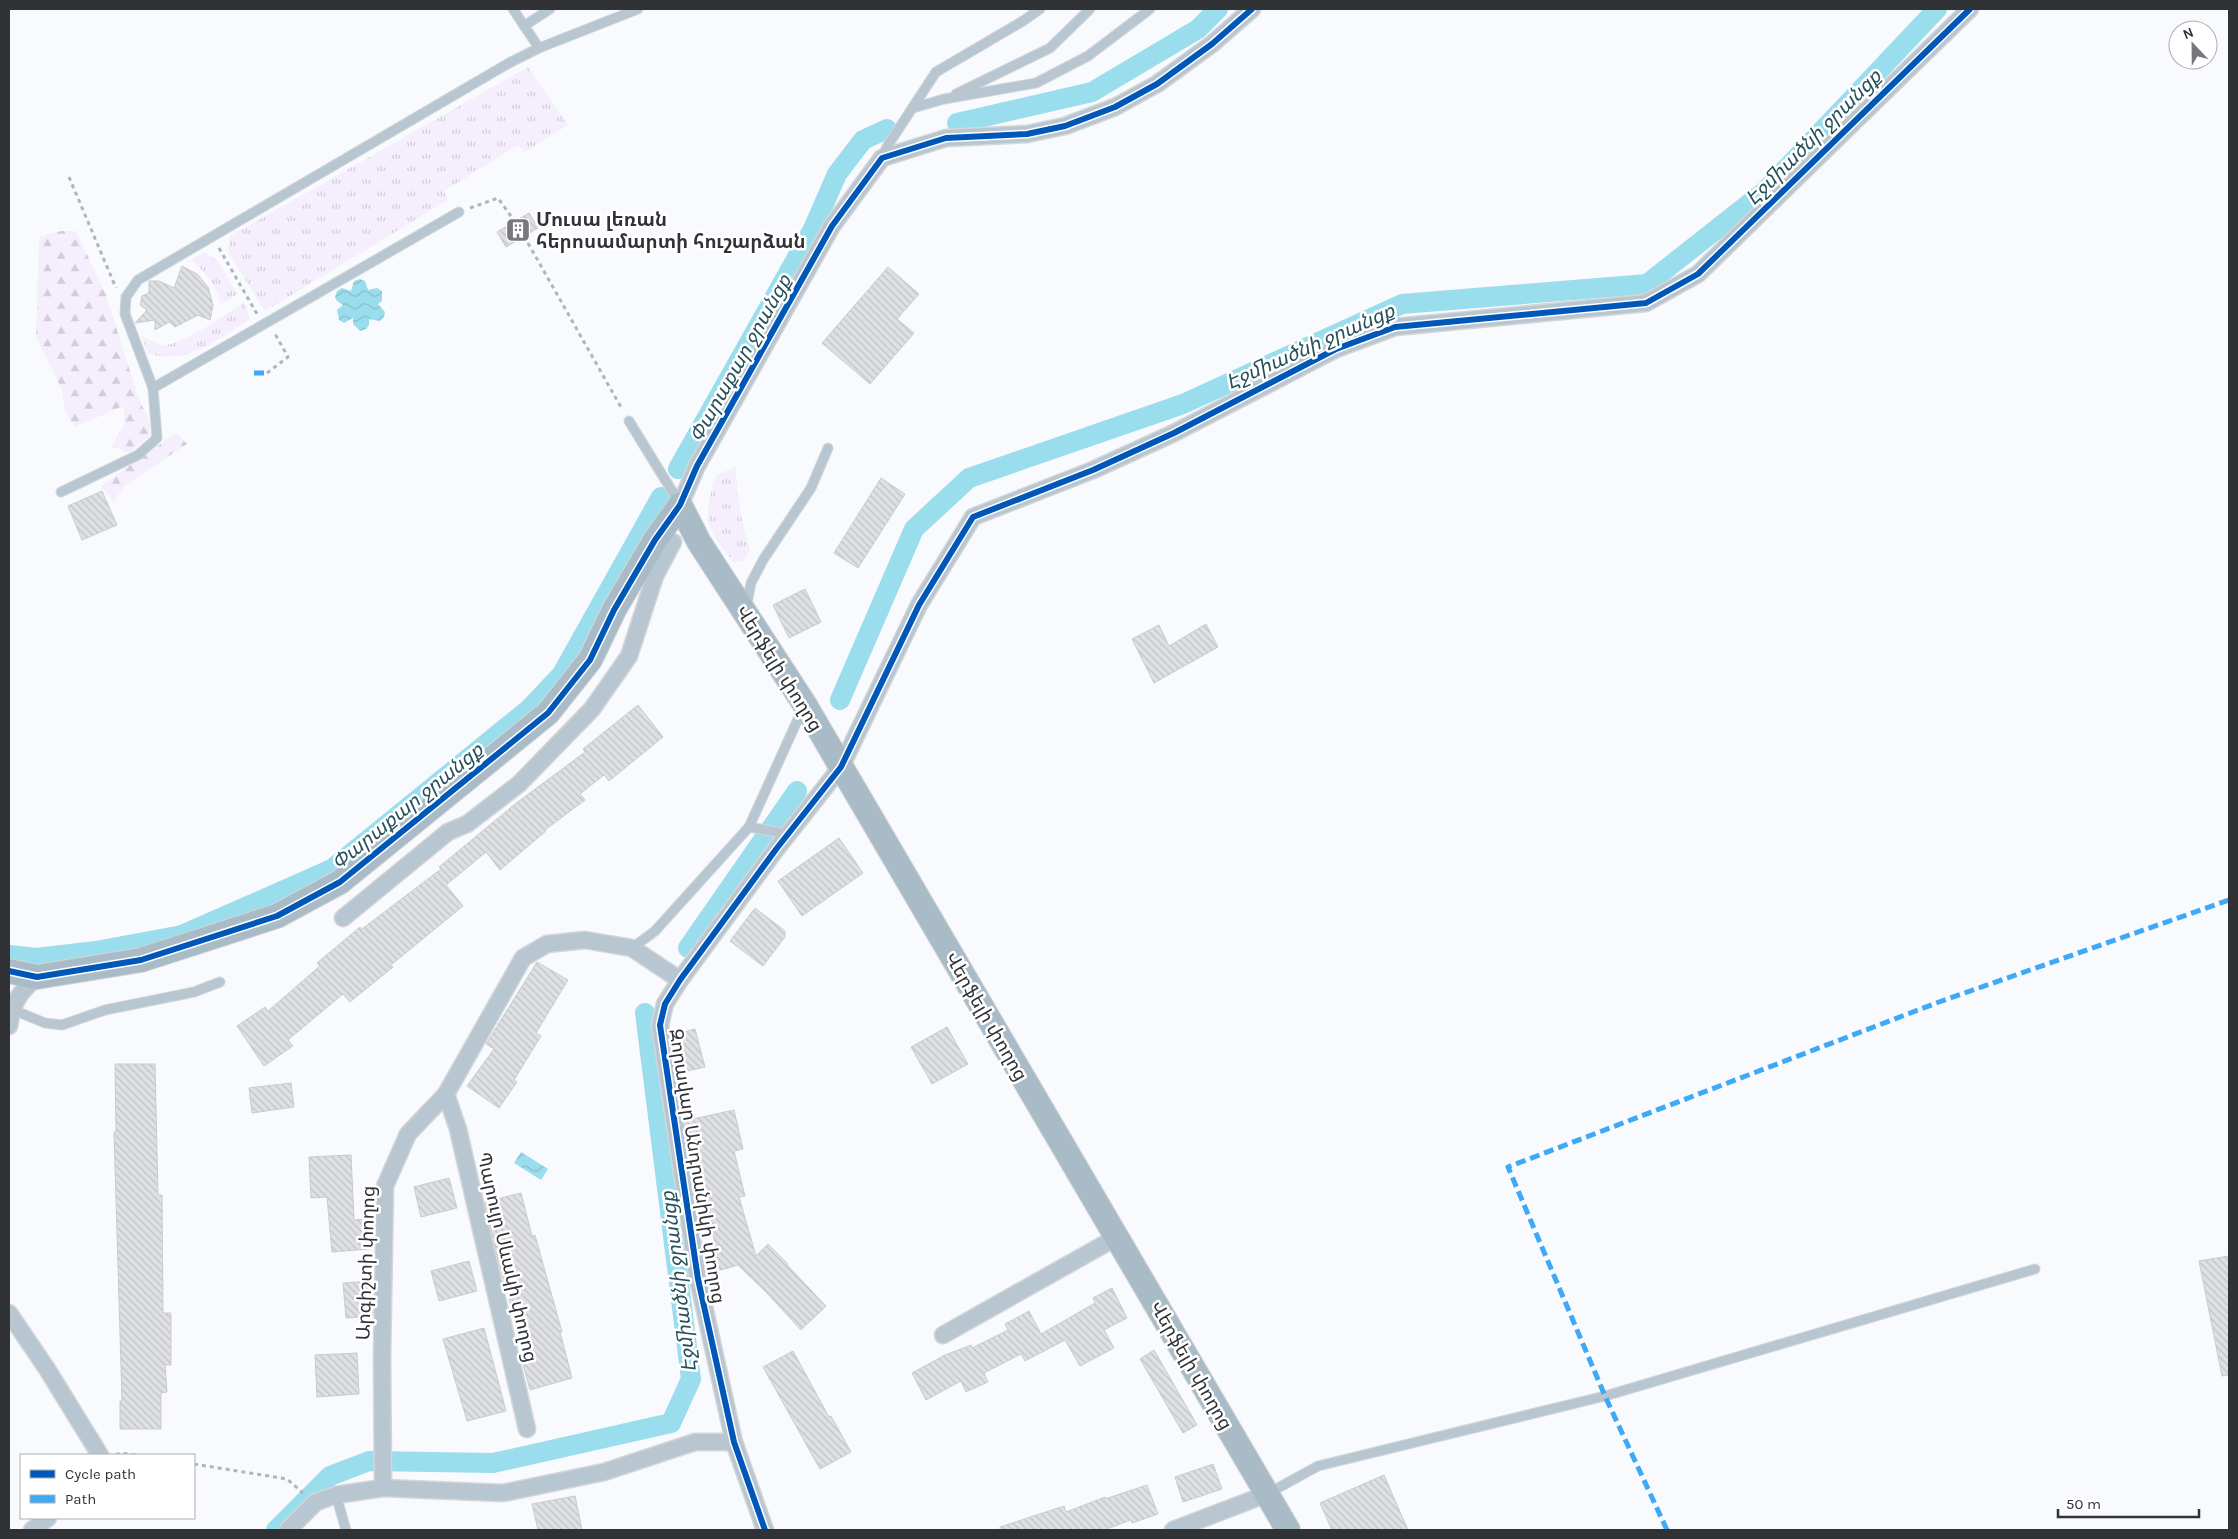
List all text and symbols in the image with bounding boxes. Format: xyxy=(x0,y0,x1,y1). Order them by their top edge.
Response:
north arrow xyxy=(2168,20,2218,70)
text: N xyxy=(2180,24,2196,43)
water label: Էջմիածնի ջրանցք xyxy=(1741,64,1887,210)
place label: Մուսա լեռան հերոսամարտի հուշարձան xyxy=(536,209,806,253)
building icon: Մուսա լեռան հերոսամարտի հուշարձան xyxy=(505,217,531,243)
water label: Փարաքար ջրանցք xyxy=(685,270,797,446)
water label: Էջմիածնի ջրանցք xyxy=(1222,298,1399,394)
street label: Վերֆելի փողոց xyxy=(731,601,827,736)
water label: Փարաքար ջրանցք xyxy=(327,738,488,874)
street label: Վերֆելի փողոց xyxy=(940,948,1032,1085)
street label: Զորավար Անդրանիկի փողոց xyxy=(664,1027,730,1305)
street label: Պարույր Սևակի փողոց xyxy=(472,1150,542,1364)
street label: Արգիշտի փողոց xyxy=(352,1185,380,1341)
water label: Էջմիածնի ջրանցք xyxy=(656,1189,701,1374)
street label: Վերֆելի փողոց xyxy=(1145,1297,1237,1434)
legend xyxy=(20,1454,195,1519)
text: Cycle path xyxy=(65,1465,136,1483)
scale bar xyxy=(2058,1486,2199,1518)
text: Path xyxy=(65,1490,96,1508)
text: 50 m xyxy=(2066,1495,2101,1513)

